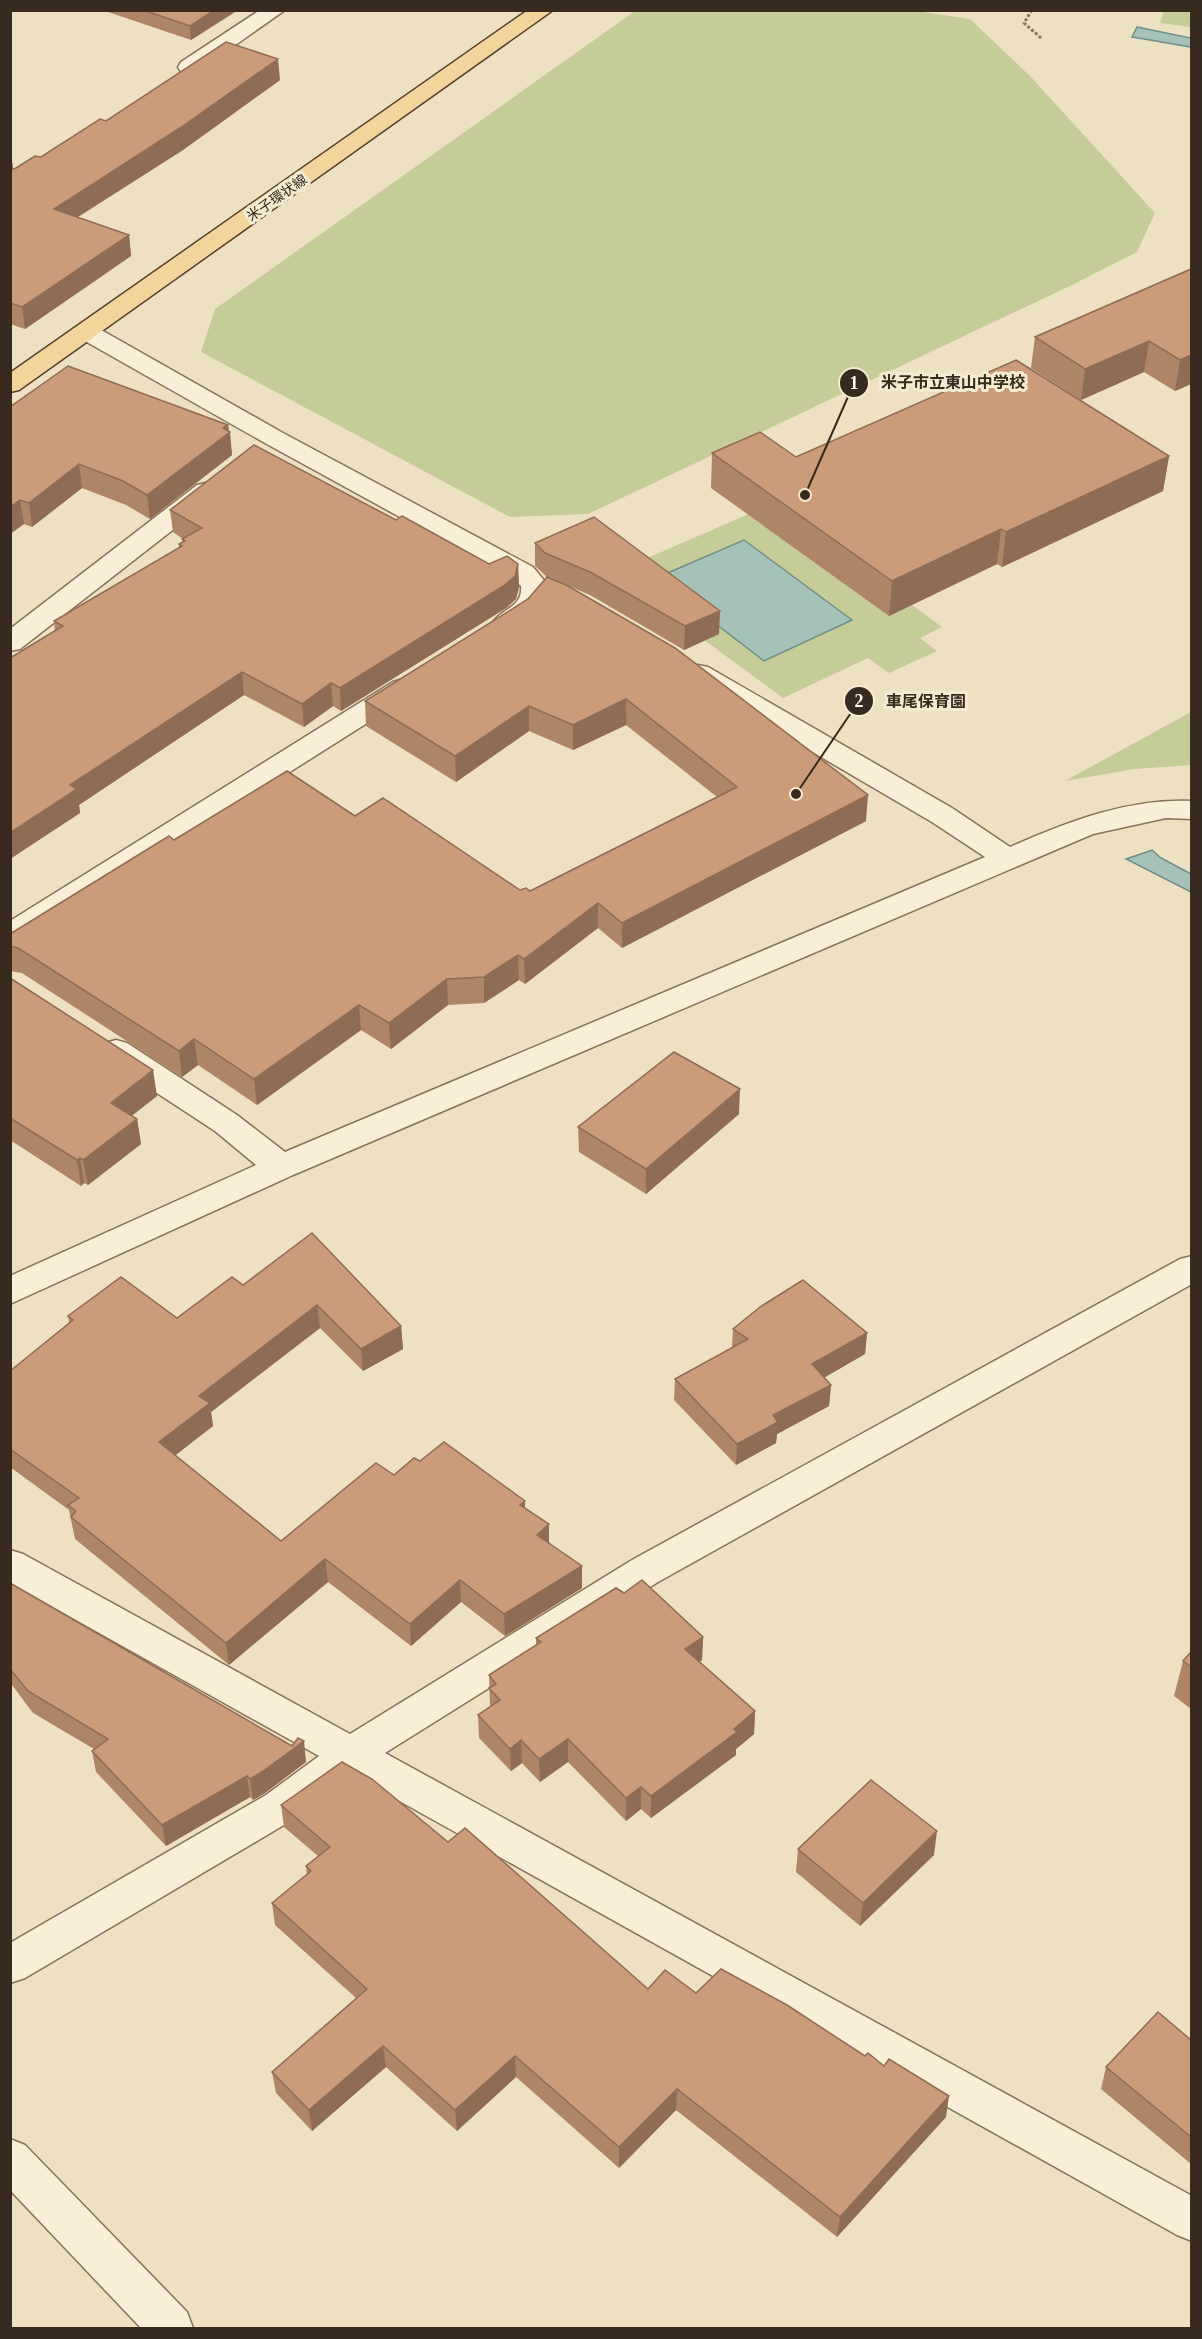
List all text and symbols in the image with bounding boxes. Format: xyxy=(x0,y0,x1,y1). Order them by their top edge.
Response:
street label: 米子環状線 xyxy=(243,171,310,224)
callout: 米子市立東山中学校 xyxy=(839,366,1037,400)
text: 1 xyxy=(850,373,859,393)
text: 米子市立東山中学校 xyxy=(881,374,1025,391)
callout: 車尾保育園 xyxy=(844,684,978,718)
text: 2 xyxy=(855,691,864,711)
text: 車尾保育園 xyxy=(886,693,966,710)

